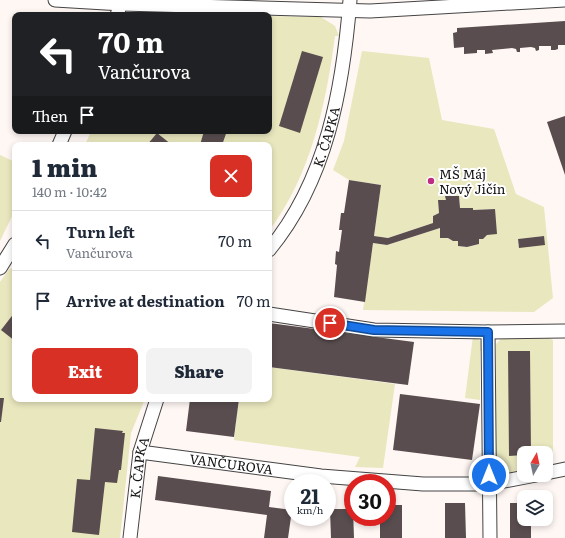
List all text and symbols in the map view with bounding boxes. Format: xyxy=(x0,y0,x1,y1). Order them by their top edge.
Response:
text: 70 m xyxy=(98,20,164,62)
icon: left xyxy=(32,28,84,80)
text: Vančurova xyxy=(98,58,190,85)
text: Then xyxy=(32,104,68,127)
icon: arrive xyxy=(76,104,98,126)
street label: K. ČAPKA xyxy=(308,104,344,170)
text: 1 min xyxy=(32,149,97,184)
button: close xyxy=(210,155,252,197)
place label: MŠ Máj Nový Jičín xyxy=(439,164,506,198)
marker: MŠ Máj Nový Jičín xyxy=(426,176,436,186)
text: 140 m · 10:42 xyxy=(32,182,107,201)
text: Turn left xyxy=(66,220,135,243)
text: 70 m xyxy=(218,229,252,252)
icon: left xyxy=(32,230,54,252)
text: Vančurova xyxy=(66,243,133,262)
text: Arrive at destination xyxy=(66,289,225,312)
text: 70 m xyxy=(237,289,270,312)
icon: arrive xyxy=(32,290,54,312)
pin xyxy=(313,306,347,340)
icon: arrive xyxy=(319,312,341,334)
button: Exit xyxy=(32,348,138,394)
button: Share xyxy=(146,348,252,394)
street label: K. ČAPKA xyxy=(125,434,153,499)
north arrow xyxy=(517,446,553,482)
map controls xyxy=(517,446,553,526)
street label: VANČUROVA xyxy=(188,449,275,479)
position arrow xyxy=(468,454,510,496)
speed limit sign: 30 xyxy=(344,474,396,526)
text: 21 xyxy=(300,480,320,510)
button: layers xyxy=(517,490,553,526)
text: km/h xyxy=(297,502,323,517)

